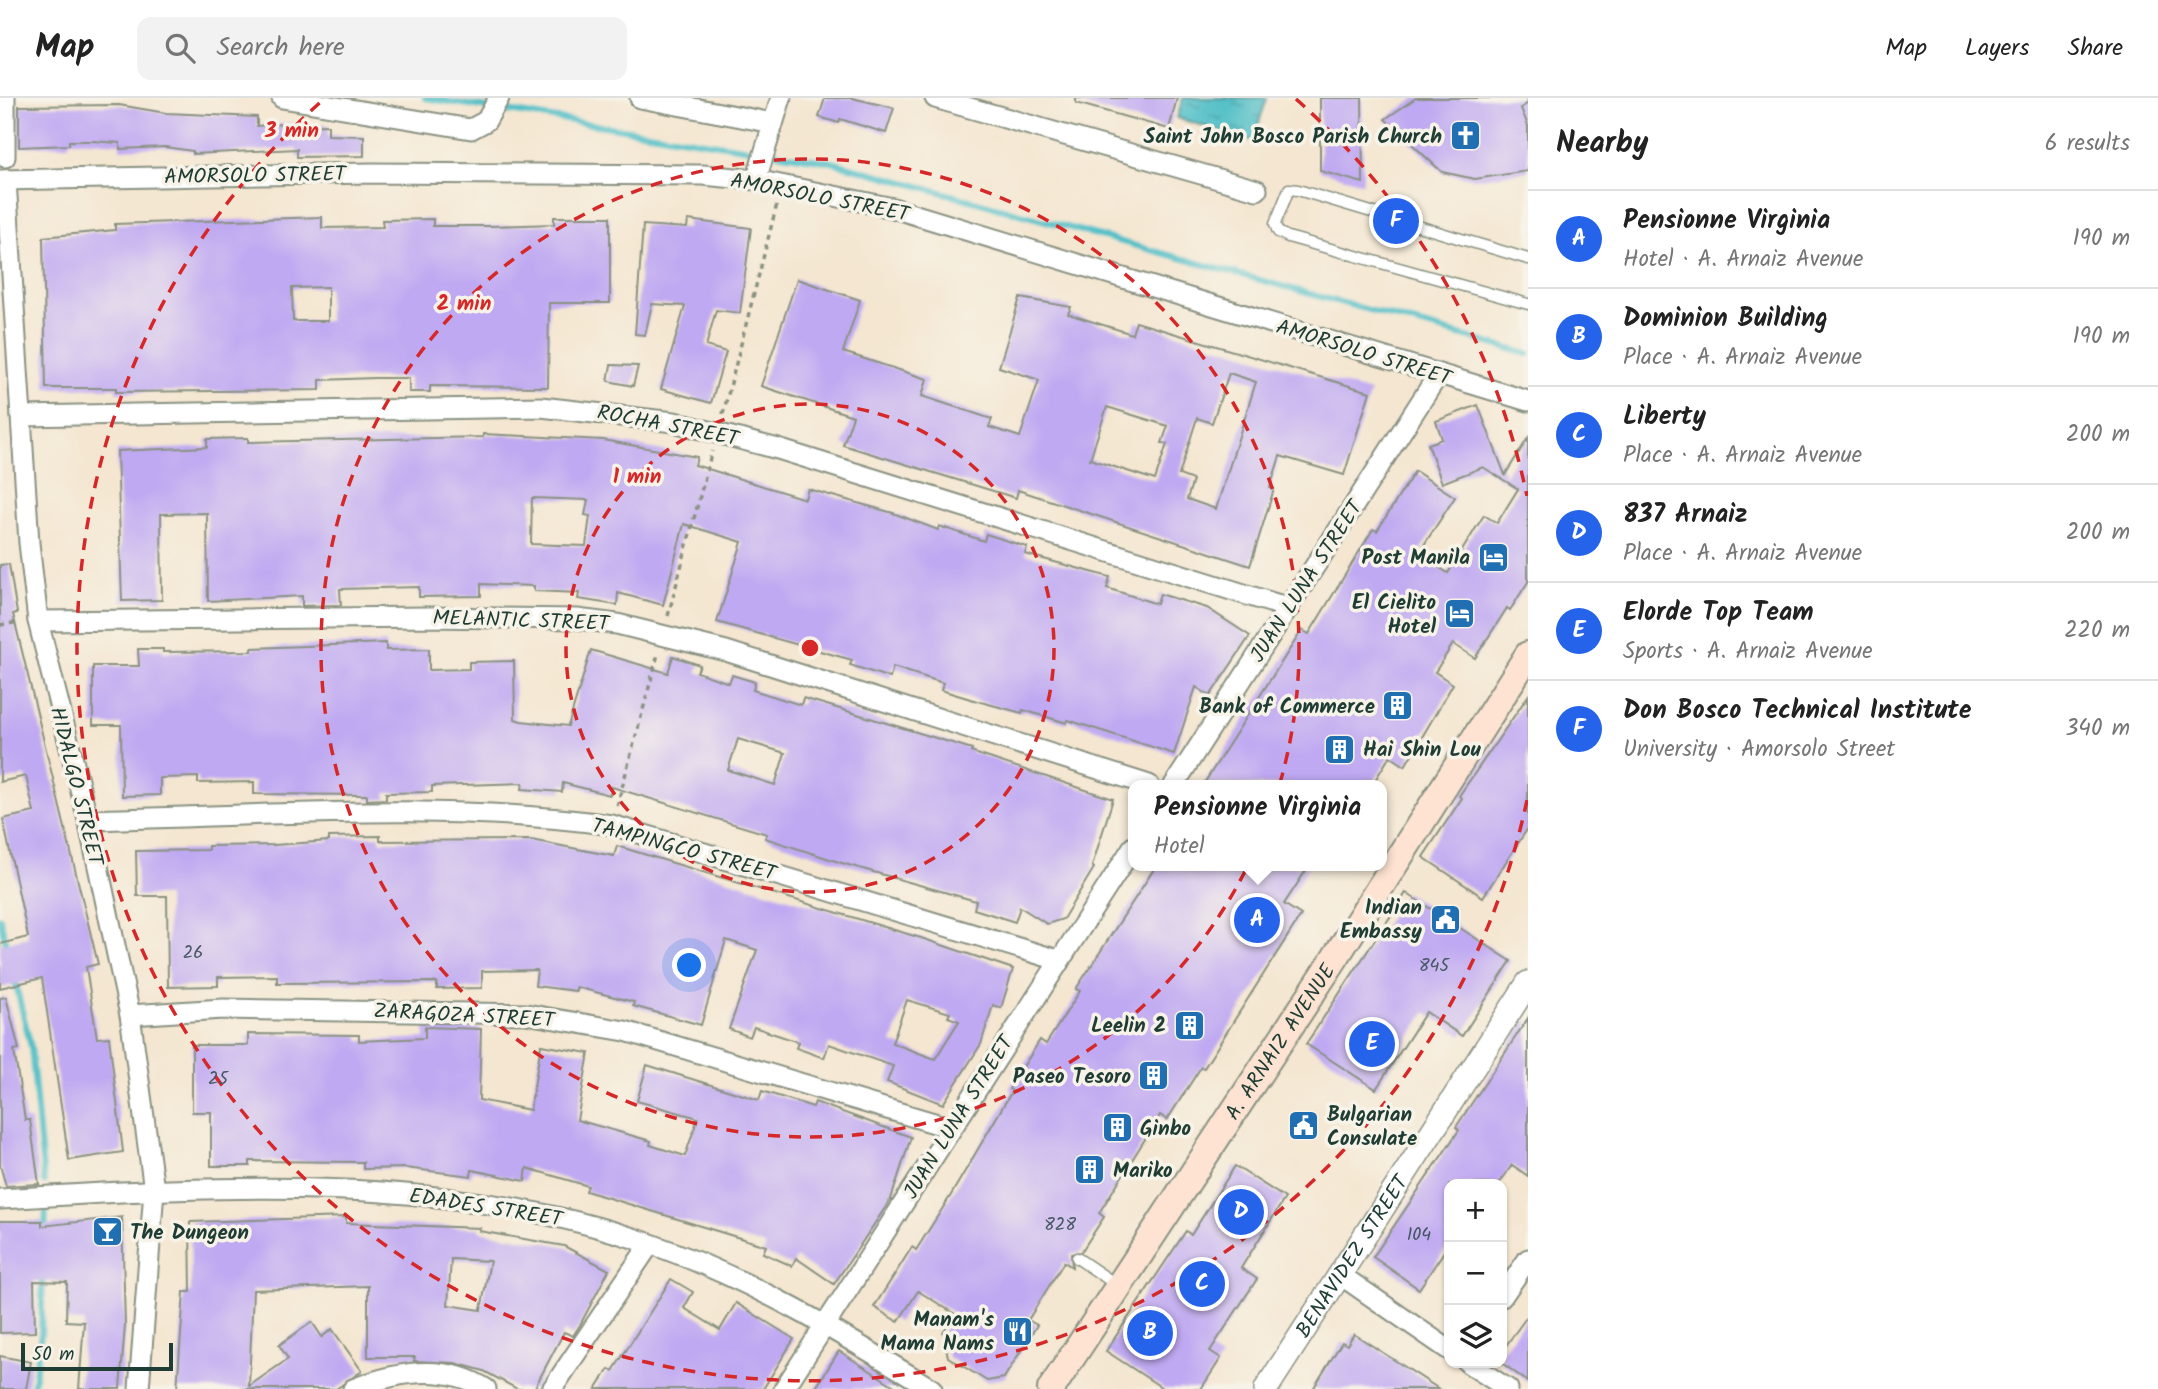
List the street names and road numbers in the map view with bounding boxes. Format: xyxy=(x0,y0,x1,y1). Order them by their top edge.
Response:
street label: AMORSOLO STREET xyxy=(164,158,348,195)
street label: AMORSOLO STREET xyxy=(727,165,914,232)
street label: AMORSOLO STREET xyxy=(1272,311,1457,396)
street label: ROCHA STREET xyxy=(594,397,743,457)
street label: JUAN LUNA STREET xyxy=(1242,493,1373,670)
street label: MELANTIC STREET xyxy=(432,602,611,641)
street label: HIDALGO STREET xyxy=(40,703,112,871)
street label: TAMPINGCO STREET xyxy=(588,810,781,891)
street label: A. ARNAIZ AVENUE xyxy=(1217,957,1345,1127)
street label: ZARAGOZA STREET xyxy=(373,995,557,1038)
street label: JUAN LUNA STREET xyxy=(896,1028,1024,1206)
street label: BENAVIDEZ STREET xyxy=(1288,1168,1419,1345)
street label: EDADES STREET xyxy=(407,1180,566,1237)

